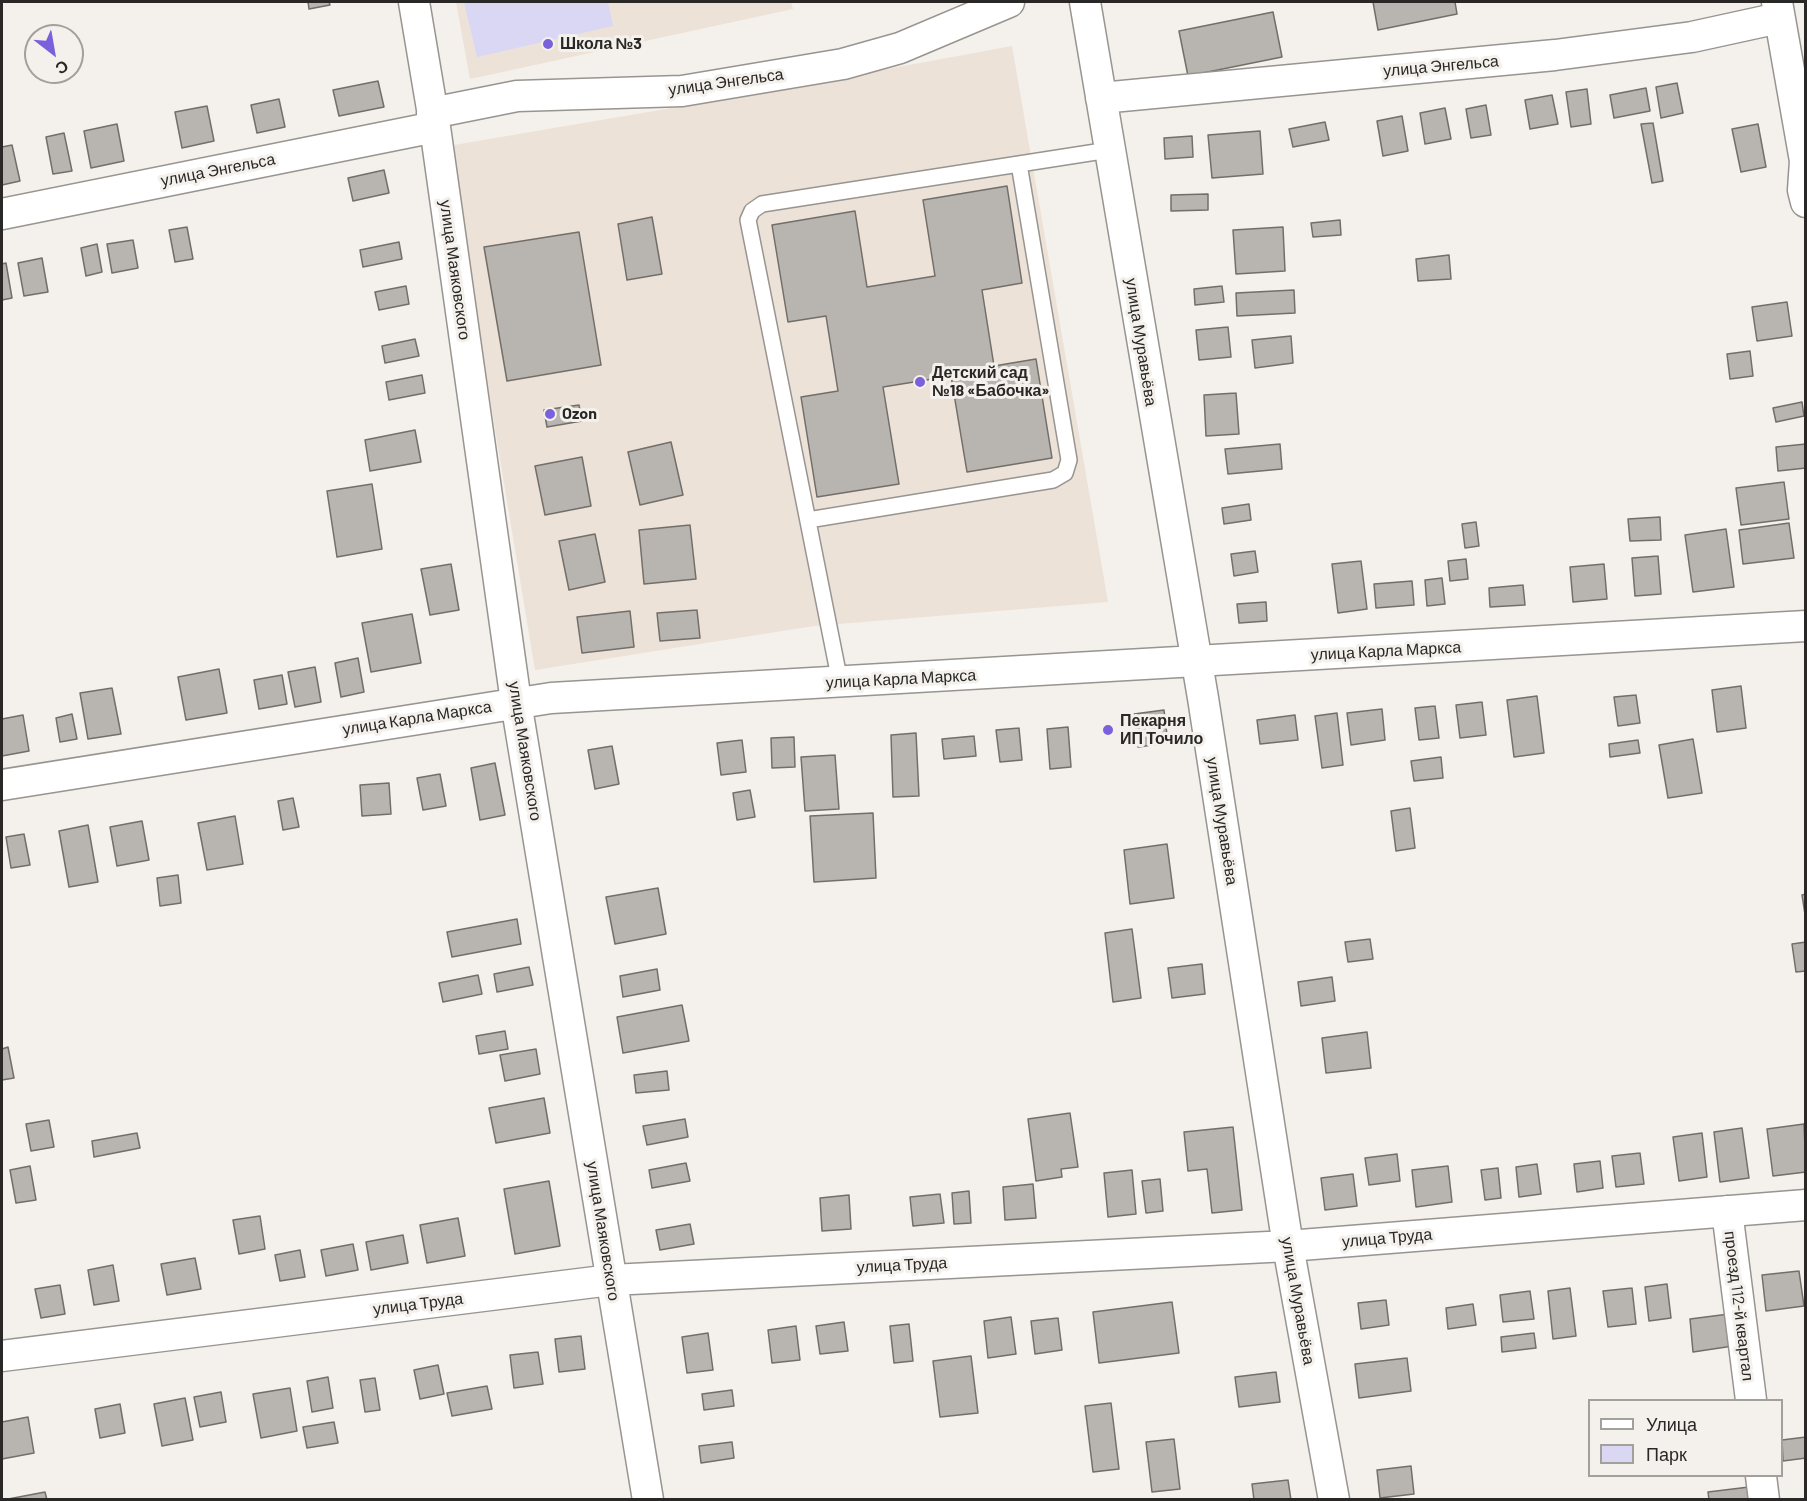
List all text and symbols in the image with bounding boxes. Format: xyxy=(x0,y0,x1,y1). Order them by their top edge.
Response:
north arrow xyxy=(24,24,84,84)
place label: Школа №3 xyxy=(560,34,642,54)
marker: Школа №3 xyxy=(541,37,555,51)
street label: улица Энгельса xyxy=(1382,51,1500,81)
text: С xyxy=(53,57,72,79)
street label: улица Энгельса xyxy=(667,64,785,100)
street label: улица Энгельса xyxy=(159,150,277,190)
street label: улица Маяковского xyxy=(436,199,474,341)
street label: улица Муравьёва xyxy=(1121,277,1161,407)
place label: Детский сад №18 «Бабочка» xyxy=(932,363,1049,401)
marker: Детский сад №18 «Бабочка» xyxy=(913,375,927,389)
place label: Ozon xyxy=(562,404,597,424)
marker: Ozon xyxy=(543,407,557,421)
street label: улица Карла Маркса xyxy=(1310,637,1462,665)
street label: улица Карла Маркса xyxy=(825,665,977,693)
street label: улица Маяковского xyxy=(504,680,546,822)
street label: улица Карла Маркса xyxy=(341,697,493,739)
place label: Пекарня ИП Точило xyxy=(1120,711,1203,749)
marker: Пекарня ИП Точило xyxy=(1101,723,1115,737)
street label: улица Муравьёва xyxy=(1202,756,1242,886)
street label: улица Маяковского xyxy=(582,1160,624,1302)
street label: улица Труда xyxy=(1341,1224,1433,1252)
street label: проезд 112-й квартал xyxy=(1720,1230,1758,1382)
street label: улица Муравьёва xyxy=(1277,1236,1319,1366)
street label: улица Труда xyxy=(856,1253,948,1277)
street label: улица Труда xyxy=(372,1289,464,1319)
legend xyxy=(1588,1399,1783,1477)
text: Улица xyxy=(1646,1413,1697,1435)
text: Парк xyxy=(1646,1443,1687,1465)

